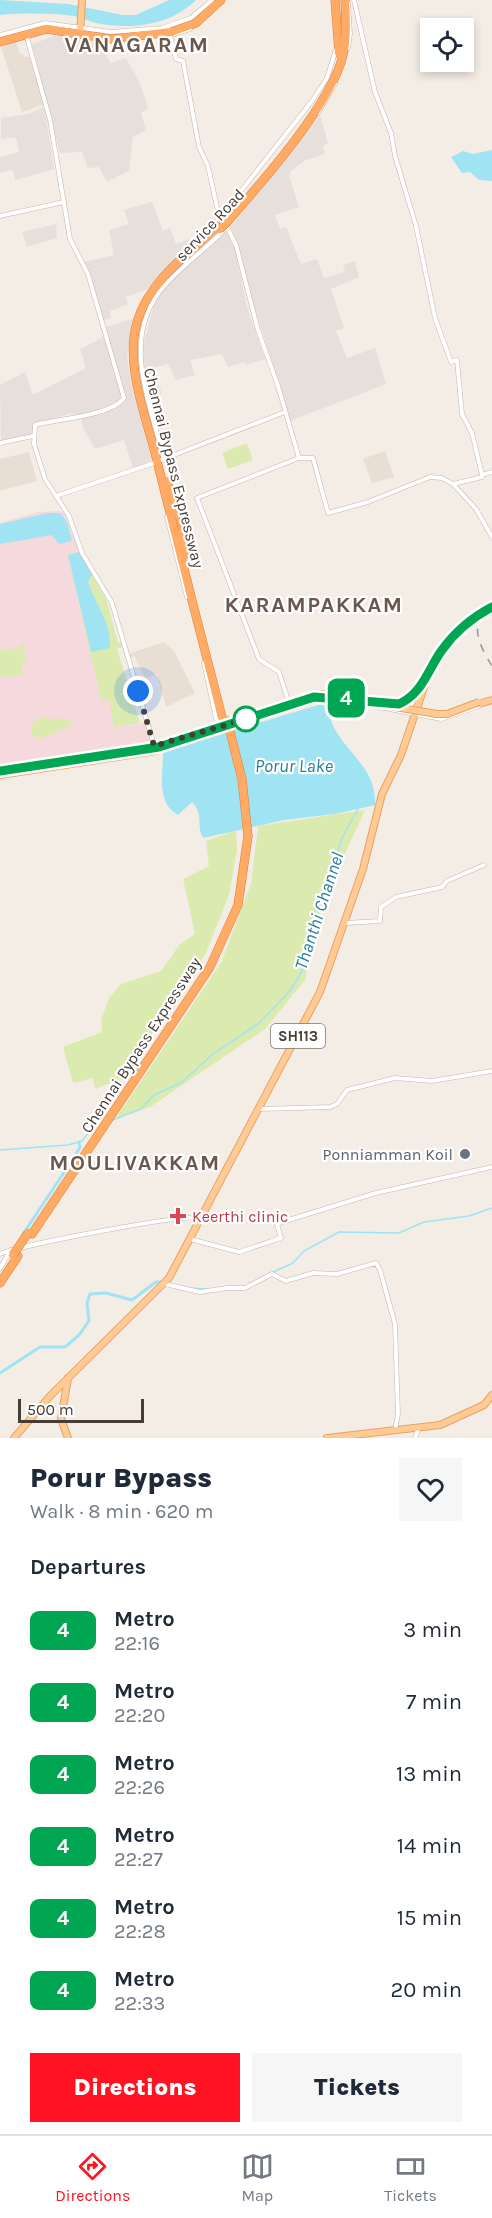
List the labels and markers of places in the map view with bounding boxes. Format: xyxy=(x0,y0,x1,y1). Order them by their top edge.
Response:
unlabelled marker xyxy=(233,706,259,732)
place label: Ponniamman Koil xyxy=(323,1145,453,1164)
marker: Ponniamman Koil xyxy=(458,1147,472,1161)
marker: Keerthi clinic xyxy=(169,1207,187,1225)
place label: Keerthi clinic xyxy=(192,1207,288,1226)

